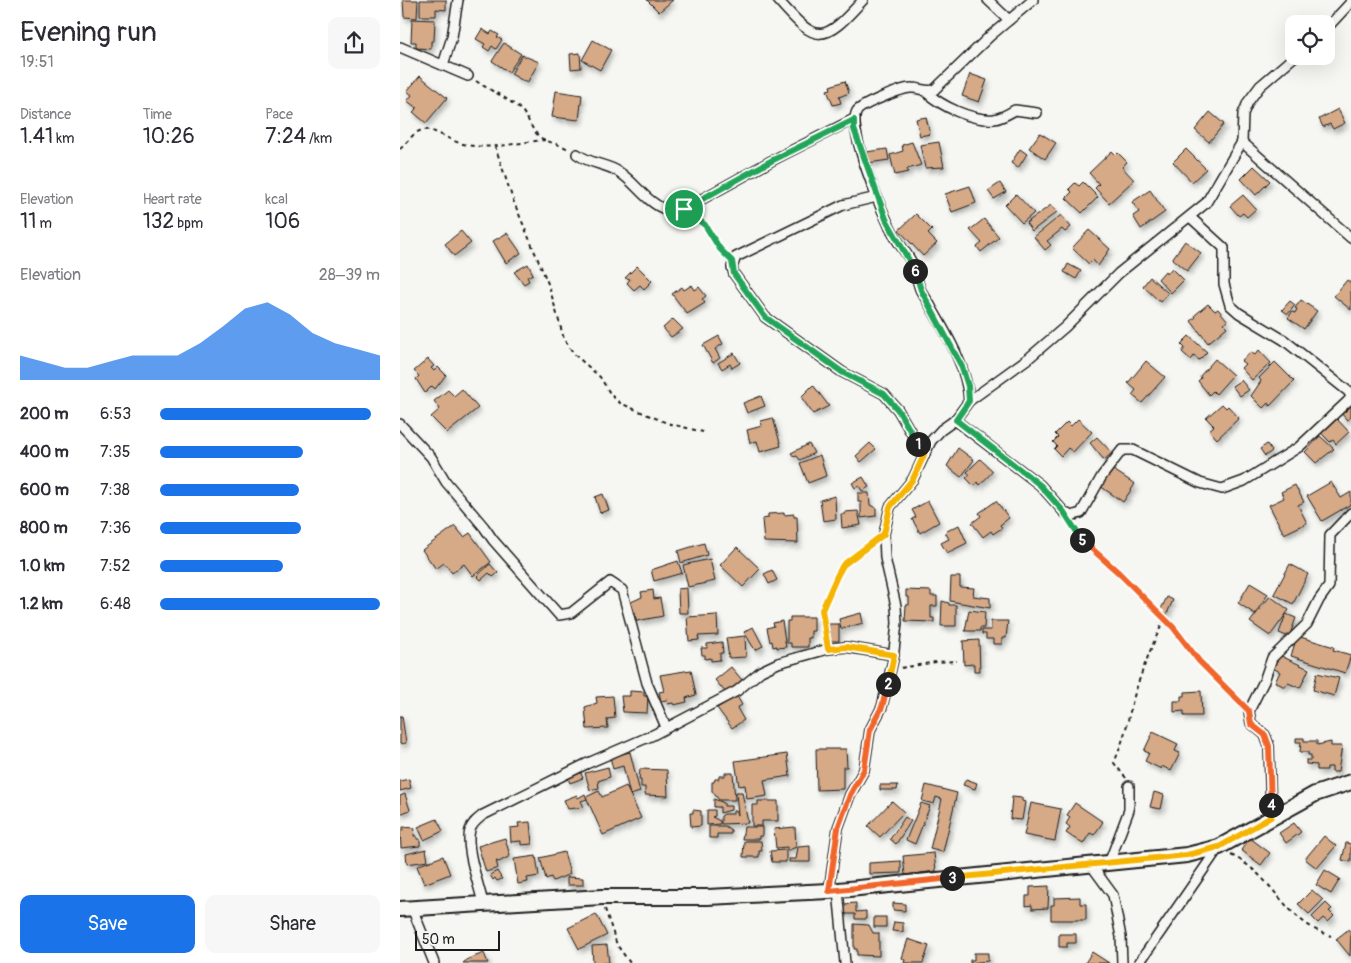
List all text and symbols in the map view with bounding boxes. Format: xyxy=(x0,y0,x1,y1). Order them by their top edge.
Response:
text: Evening run xyxy=(20,15,157,50)
map controls xyxy=(1285,15,1335,65)
button: locate xyxy=(1285,15,1335,65)
button: share xyxy=(328,17,380,69)
text: 19:51 xyxy=(20,52,54,72)
text: Distance xyxy=(20,106,71,123)
text: Time xyxy=(143,106,172,123)
text: Pace xyxy=(265,106,293,123)
text: 1.41 xyxy=(20,123,53,150)
text: 10:26 xyxy=(143,123,195,150)
text: 7:24 xyxy=(265,123,306,150)
text: km xyxy=(53,130,75,147)
text: /km xyxy=(306,130,332,147)
pin xyxy=(663,188,705,230)
text: Elevation xyxy=(20,191,73,208)
text: Heart rate xyxy=(143,191,202,208)
text: kcal xyxy=(265,191,288,208)
icon: arrive xyxy=(670,195,698,223)
text: 11 xyxy=(20,208,36,235)
text: 132 xyxy=(143,208,174,235)
text: 106 xyxy=(265,208,300,235)
text: m xyxy=(36,215,52,232)
text: bpm xyxy=(174,215,203,232)
pin: 6 xyxy=(902,258,928,284)
text: 6 xyxy=(911,263,920,280)
text: Elevation xyxy=(20,265,81,285)
text: 28–39 m xyxy=(319,265,380,285)
text: 200 m xyxy=(20,404,68,424)
text: 6:53 xyxy=(100,404,131,424)
pin: 1 xyxy=(906,432,930,456)
text: 1 xyxy=(916,436,921,453)
text: 400 m xyxy=(20,442,69,462)
text: 7:35 xyxy=(100,442,130,462)
text: 600 m xyxy=(20,480,69,500)
text: 7:38 xyxy=(100,480,130,500)
text: 800 m xyxy=(20,518,68,538)
text: 7:36 xyxy=(100,518,131,538)
pin: 5 xyxy=(1070,528,1094,552)
text: 5 xyxy=(1079,532,1086,549)
text: 1.0 km xyxy=(20,556,65,576)
text: 7:52 xyxy=(100,556,130,576)
text: 1.2 km xyxy=(20,594,63,614)
text: 6:48 xyxy=(100,594,131,614)
pin: 2 xyxy=(876,672,900,696)
text: 2 xyxy=(885,676,892,693)
pin: 4 xyxy=(1258,792,1284,818)
text: 4 xyxy=(1267,797,1276,814)
pin: 3 xyxy=(940,866,964,890)
text: 3 xyxy=(949,870,956,887)
button: Save xyxy=(20,895,195,953)
button: Share xyxy=(205,895,380,953)
scale bar xyxy=(415,928,500,951)
text: 50 m xyxy=(422,931,455,948)

